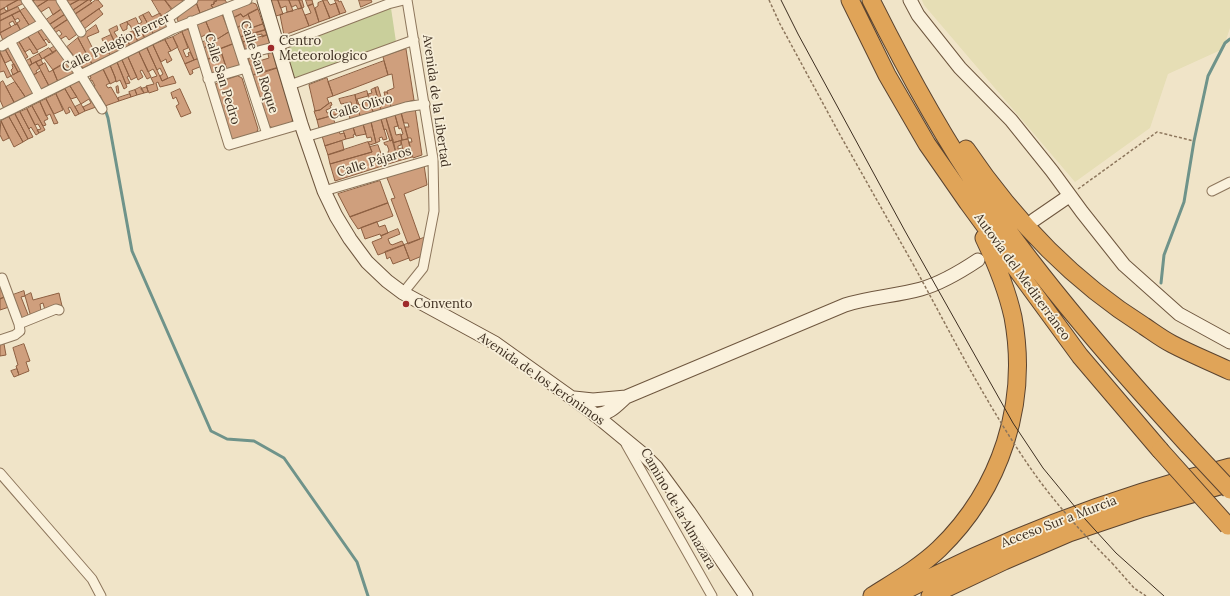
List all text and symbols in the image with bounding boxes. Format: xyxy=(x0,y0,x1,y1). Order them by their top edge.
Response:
street label: Calle Pelagio Ferrer xyxy=(59,10,173,76)
street label: Calle San Roque xyxy=(237,19,281,115)
street label: Calle San Pedro xyxy=(201,32,243,126)
place label: Centro Meteorologico xyxy=(279,33,367,64)
street label: Avenida de la Libertad xyxy=(419,34,453,168)
marker: Centro Meteorologico xyxy=(266,43,276,53)
street label: Calle Olivo xyxy=(328,91,394,123)
street label: Calle Pájaros xyxy=(335,143,413,181)
street label: Autovía del Mediterráneo xyxy=(971,210,1073,344)
place label: Convento xyxy=(414,296,472,312)
marker: Convento xyxy=(401,299,411,309)
street label: Avenida de los Jerónimos xyxy=(475,329,607,429)
street label: Camino de la Almazara xyxy=(637,446,719,572)
street label: Acceso Sur a Murcia xyxy=(999,493,1119,551)

